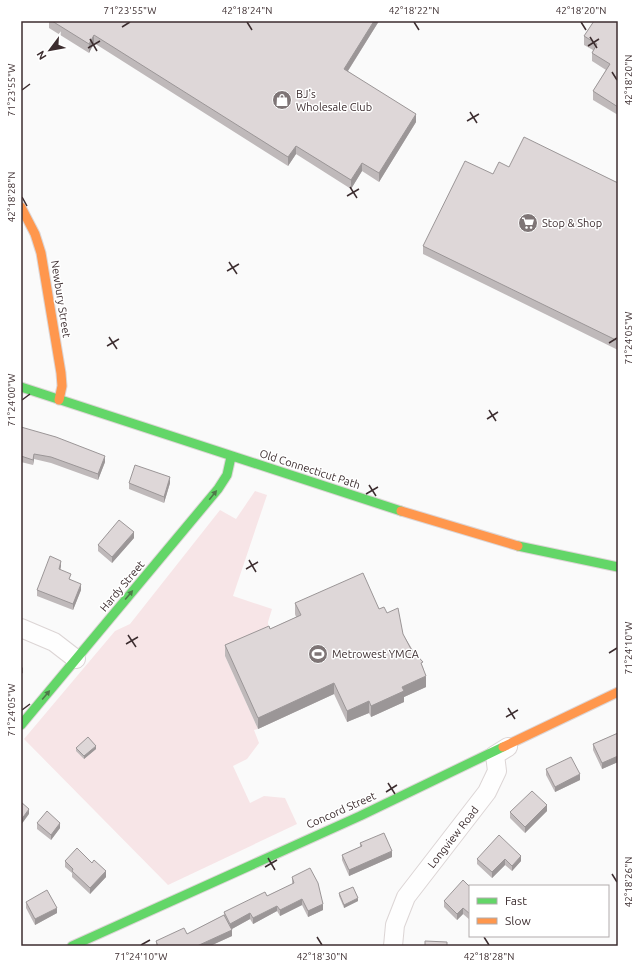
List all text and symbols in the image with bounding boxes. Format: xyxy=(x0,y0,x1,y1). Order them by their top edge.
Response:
text: 71°23'55"W xyxy=(104,5,156,16)
text: 42°18'24"N xyxy=(222,5,272,16)
text: 42°18'22"N xyxy=(389,5,439,16)
text: 42°18'20"N xyxy=(556,5,606,16)
north arrow xyxy=(30,30,70,70)
text: N xyxy=(34,49,49,62)
text: 42°18'20"N xyxy=(623,55,634,105)
text: 71°23'55"W xyxy=(6,64,17,116)
place label: BJ's Wholesale Club xyxy=(296,88,372,113)
shop icon: BJ's Wholesale Club xyxy=(271,89,293,111)
text: 42°18'28"N xyxy=(6,172,17,222)
supermarket icon: Stop & Shop xyxy=(517,212,539,234)
place label: Stop & Shop xyxy=(542,217,602,229)
street label: Newbury Street xyxy=(49,259,73,339)
text: 71°24'05"W xyxy=(623,312,634,364)
text: 71°24'00"W xyxy=(6,374,17,426)
street label: Old Connecticut Path xyxy=(258,447,362,491)
one-way arrow xyxy=(208,490,217,501)
street label: Hardy Street xyxy=(97,558,147,614)
one-way arrow xyxy=(125,590,134,600)
text: 71°24'10"W xyxy=(623,622,634,674)
sports icon: Metrowest YMCA xyxy=(307,643,329,665)
place label: Metrowest YMCA xyxy=(332,648,420,660)
text: 71°24'05"W xyxy=(6,684,17,736)
one-way arrow xyxy=(42,689,50,700)
street label: Concord Street xyxy=(304,789,378,831)
street label: Longview Road xyxy=(425,804,481,870)
text: 42°18'26"N xyxy=(623,857,634,907)
legend xyxy=(469,885,609,937)
text: Fast xyxy=(505,894,527,907)
text: Slow xyxy=(505,914,531,927)
text: 71°24'10"W xyxy=(115,951,167,962)
text: 42°18'30"N xyxy=(297,951,347,962)
text: 42°18'28"N xyxy=(464,951,514,962)

